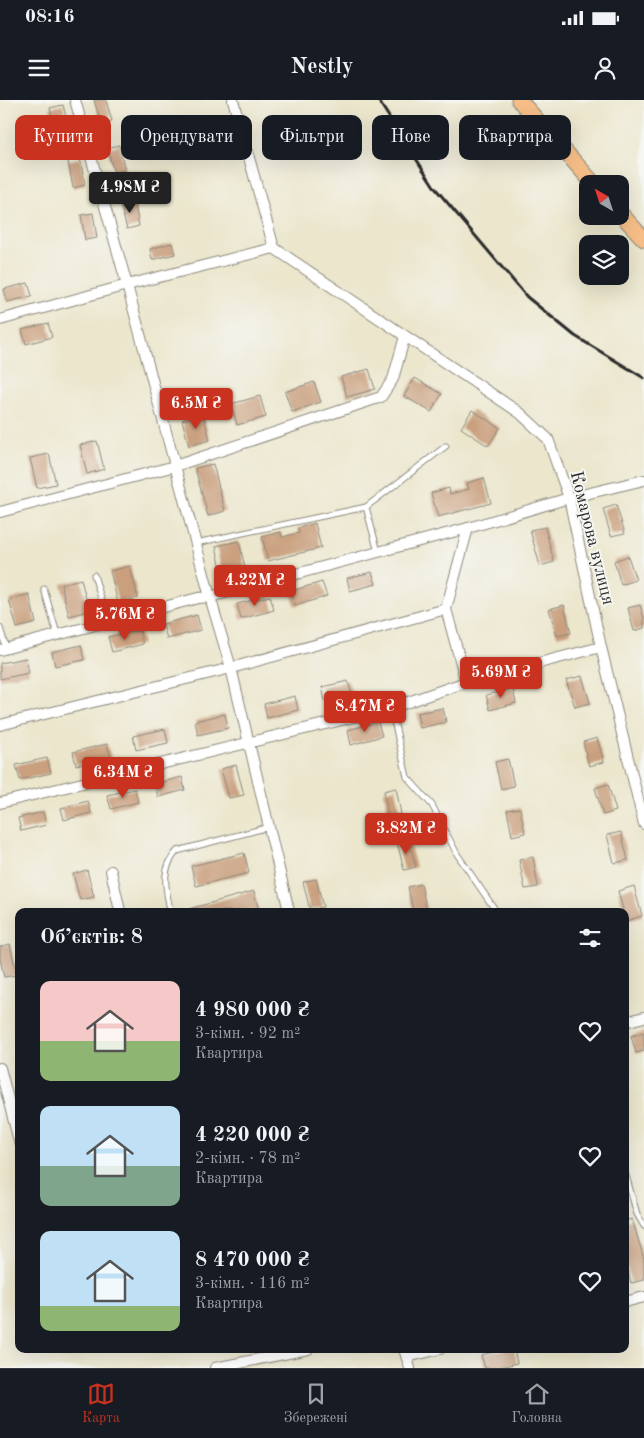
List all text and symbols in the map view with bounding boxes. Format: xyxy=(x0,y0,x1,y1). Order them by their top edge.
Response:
text: 08:16 xyxy=(25,8,74,27)
icon: menu xyxy=(25,54,53,82)
icon: person xyxy=(591,54,619,82)
text: Nestly xyxy=(291,56,353,78)
chip: Купити xyxy=(15,115,111,160)
chip: Орендувати xyxy=(121,115,252,160)
chip: Фільтри xyxy=(262,115,362,160)
chip: Нове xyxy=(372,115,449,160)
chip: Квартира xyxy=(459,115,571,160)
pin: 4.98M ₴ xyxy=(84,172,176,214)
north arrow xyxy=(579,175,629,225)
map controls xyxy=(579,175,629,285)
text: 4.98M ₴ xyxy=(100,180,160,196)
button: layers xyxy=(579,235,629,285)
pin: 6.5M ₴ xyxy=(155,388,237,430)
text: 6.5M ₴ xyxy=(171,396,221,412)
street label: Комарова вулиця xyxy=(567,469,617,607)
pin: 4.22M ₴ xyxy=(209,564,301,607)
text: 4.22M ₴ xyxy=(225,573,285,589)
pin: 5.76M ₴ xyxy=(79,598,171,641)
text: 5.76M ₴ xyxy=(95,607,155,623)
pin: 5.69M ₴ xyxy=(455,656,547,699)
text: 5.69M ₴ xyxy=(471,665,531,681)
pin: 8.47M ₴ xyxy=(319,690,411,733)
text: 8.47M ₴ xyxy=(335,699,395,715)
pin: 6.34M ₴ xyxy=(77,756,169,799)
text: 6.34M ₴ xyxy=(93,765,153,781)
pin: 3.82M ₴ xyxy=(360,812,452,855)
text: 3.82M ₴ xyxy=(376,821,436,837)
icon: filters xyxy=(576,924,604,952)
text: Об’єктів: 8 xyxy=(40,927,143,948)
text: 4 980 000 ₴ xyxy=(195,1000,309,1021)
icon: home xyxy=(80,1001,140,1061)
icon: heart xyxy=(576,1017,604,1045)
text: 3-кімн. · 92 m² xyxy=(195,1026,300,1042)
text: Квартира xyxy=(195,1046,263,1062)
text: 4 220 000 ₴ xyxy=(195,1125,309,1146)
icon: home xyxy=(80,1126,140,1186)
icon: heart xyxy=(576,1142,604,1170)
text: 2-кімн. · 78 m² xyxy=(195,1151,300,1167)
text: Квартира xyxy=(195,1171,263,1187)
text: 8 470 000 ₴ xyxy=(195,1250,309,1271)
icon: home xyxy=(80,1251,140,1311)
icon: heart xyxy=(576,1267,604,1295)
text: 3-кімн. · 116 m² xyxy=(195,1276,310,1292)
text: Квартира xyxy=(195,1296,263,1312)
tab: Карта xyxy=(82,1380,120,1427)
tab: Збережені xyxy=(284,1380,348,1427)
tab: Головна xyxy=(512,1380,562,1427)

